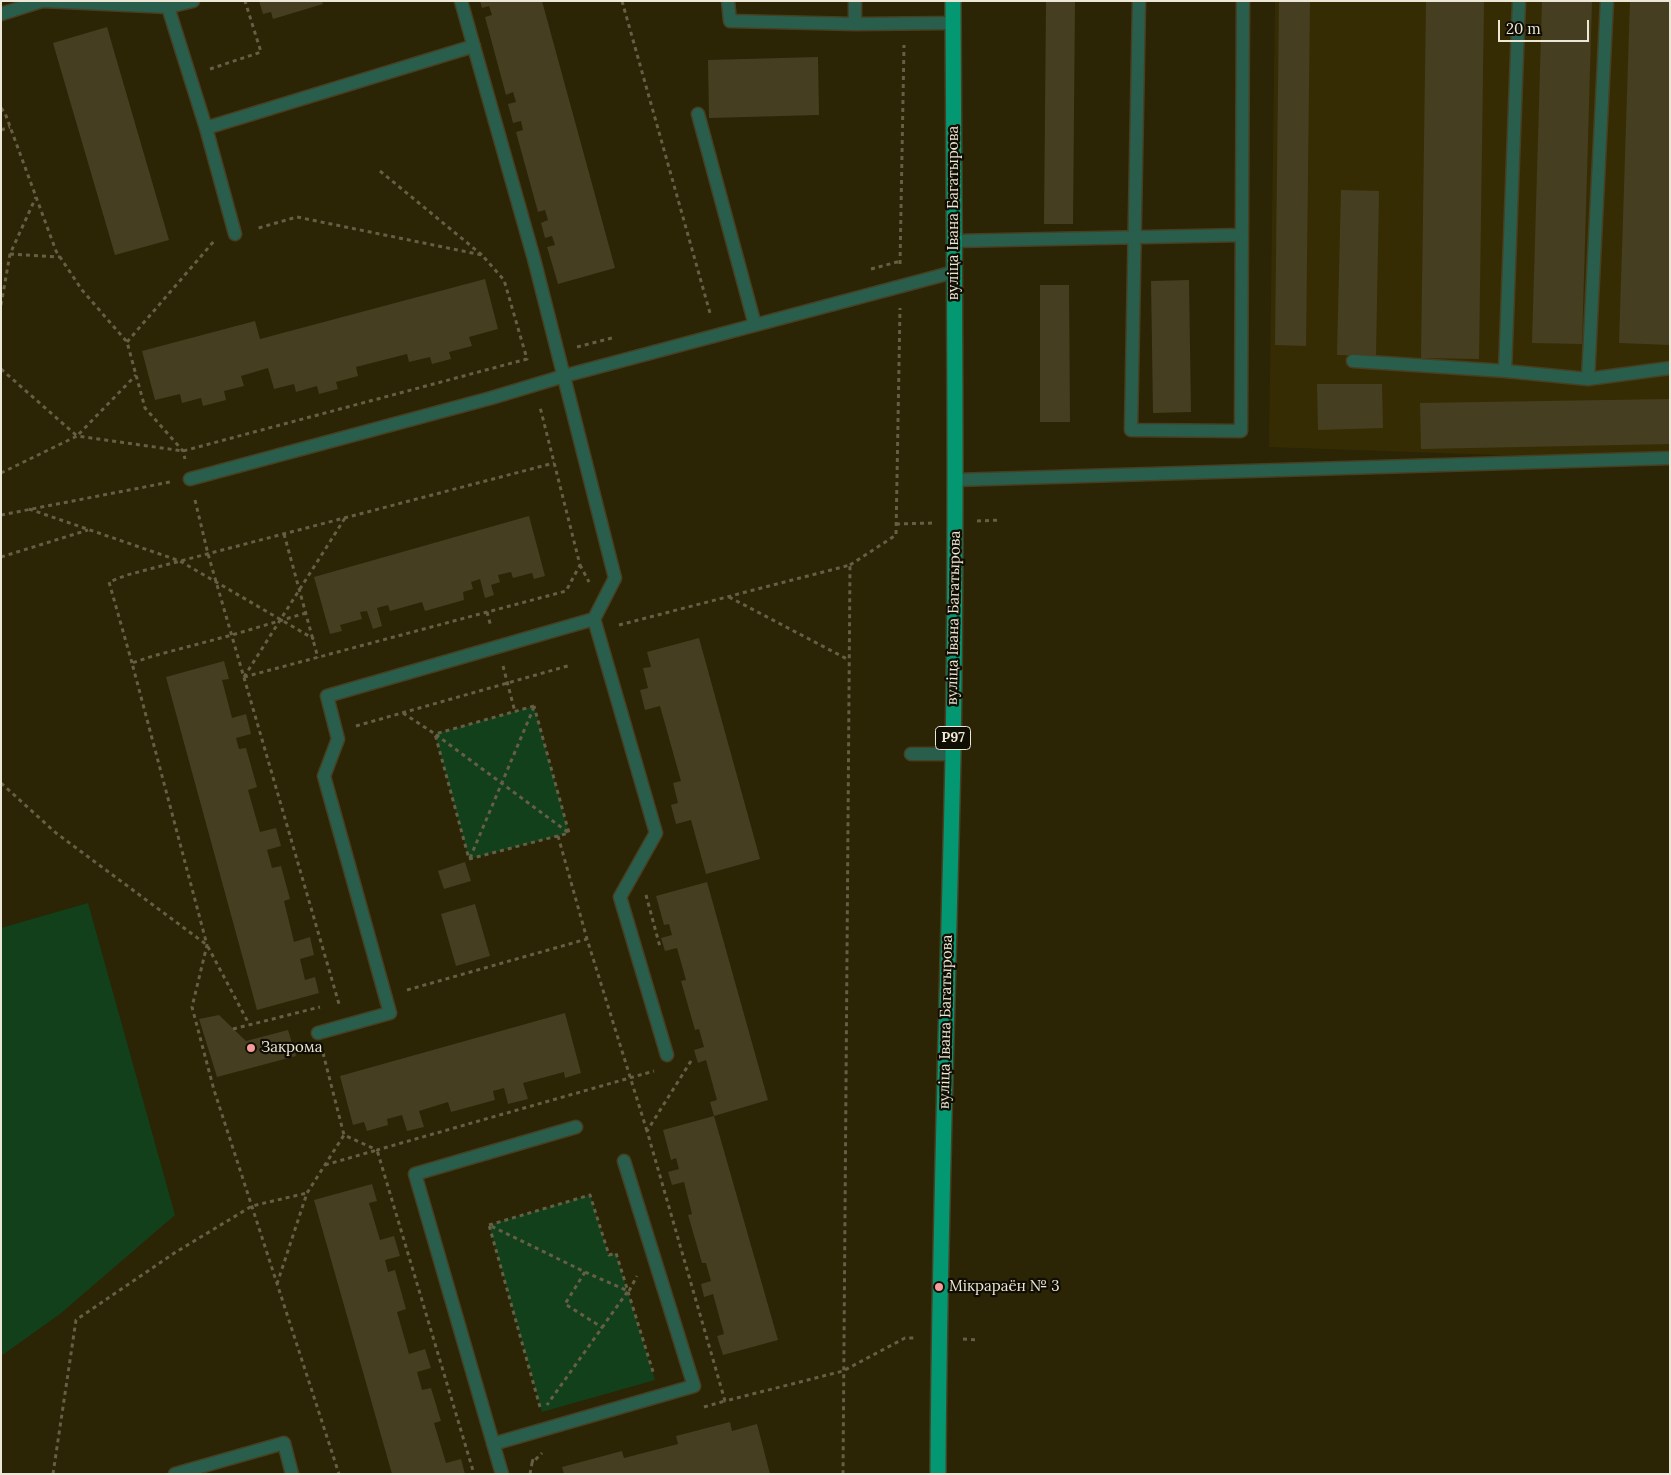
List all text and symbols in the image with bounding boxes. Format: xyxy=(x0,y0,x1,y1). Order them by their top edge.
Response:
scale bar xyxy=(1501,10,1592,42)
text: 20 m xyxy=(1506,19,1541,38)
street label: вуліца Івана Багатырова xyxy=(945,126,963,300)
street label: вуліца Івана Багатырова xyxy=(943,531,965,705)
road number: Р97 xyxy=(936,726,970,750)
street label: вуліца Івана Багатырова xyxy=(935,935,957,1109)
place label: Закрома xyxy=(261,1039,323,1057)
marker: Закрома xyxy=(245,1042,257,1054)
place label: Мікрараён № 3 xyxy=(949,1278,1060,1296)
marker: Мікрараён № 3 xyxy=(933,1281,945,1293)

